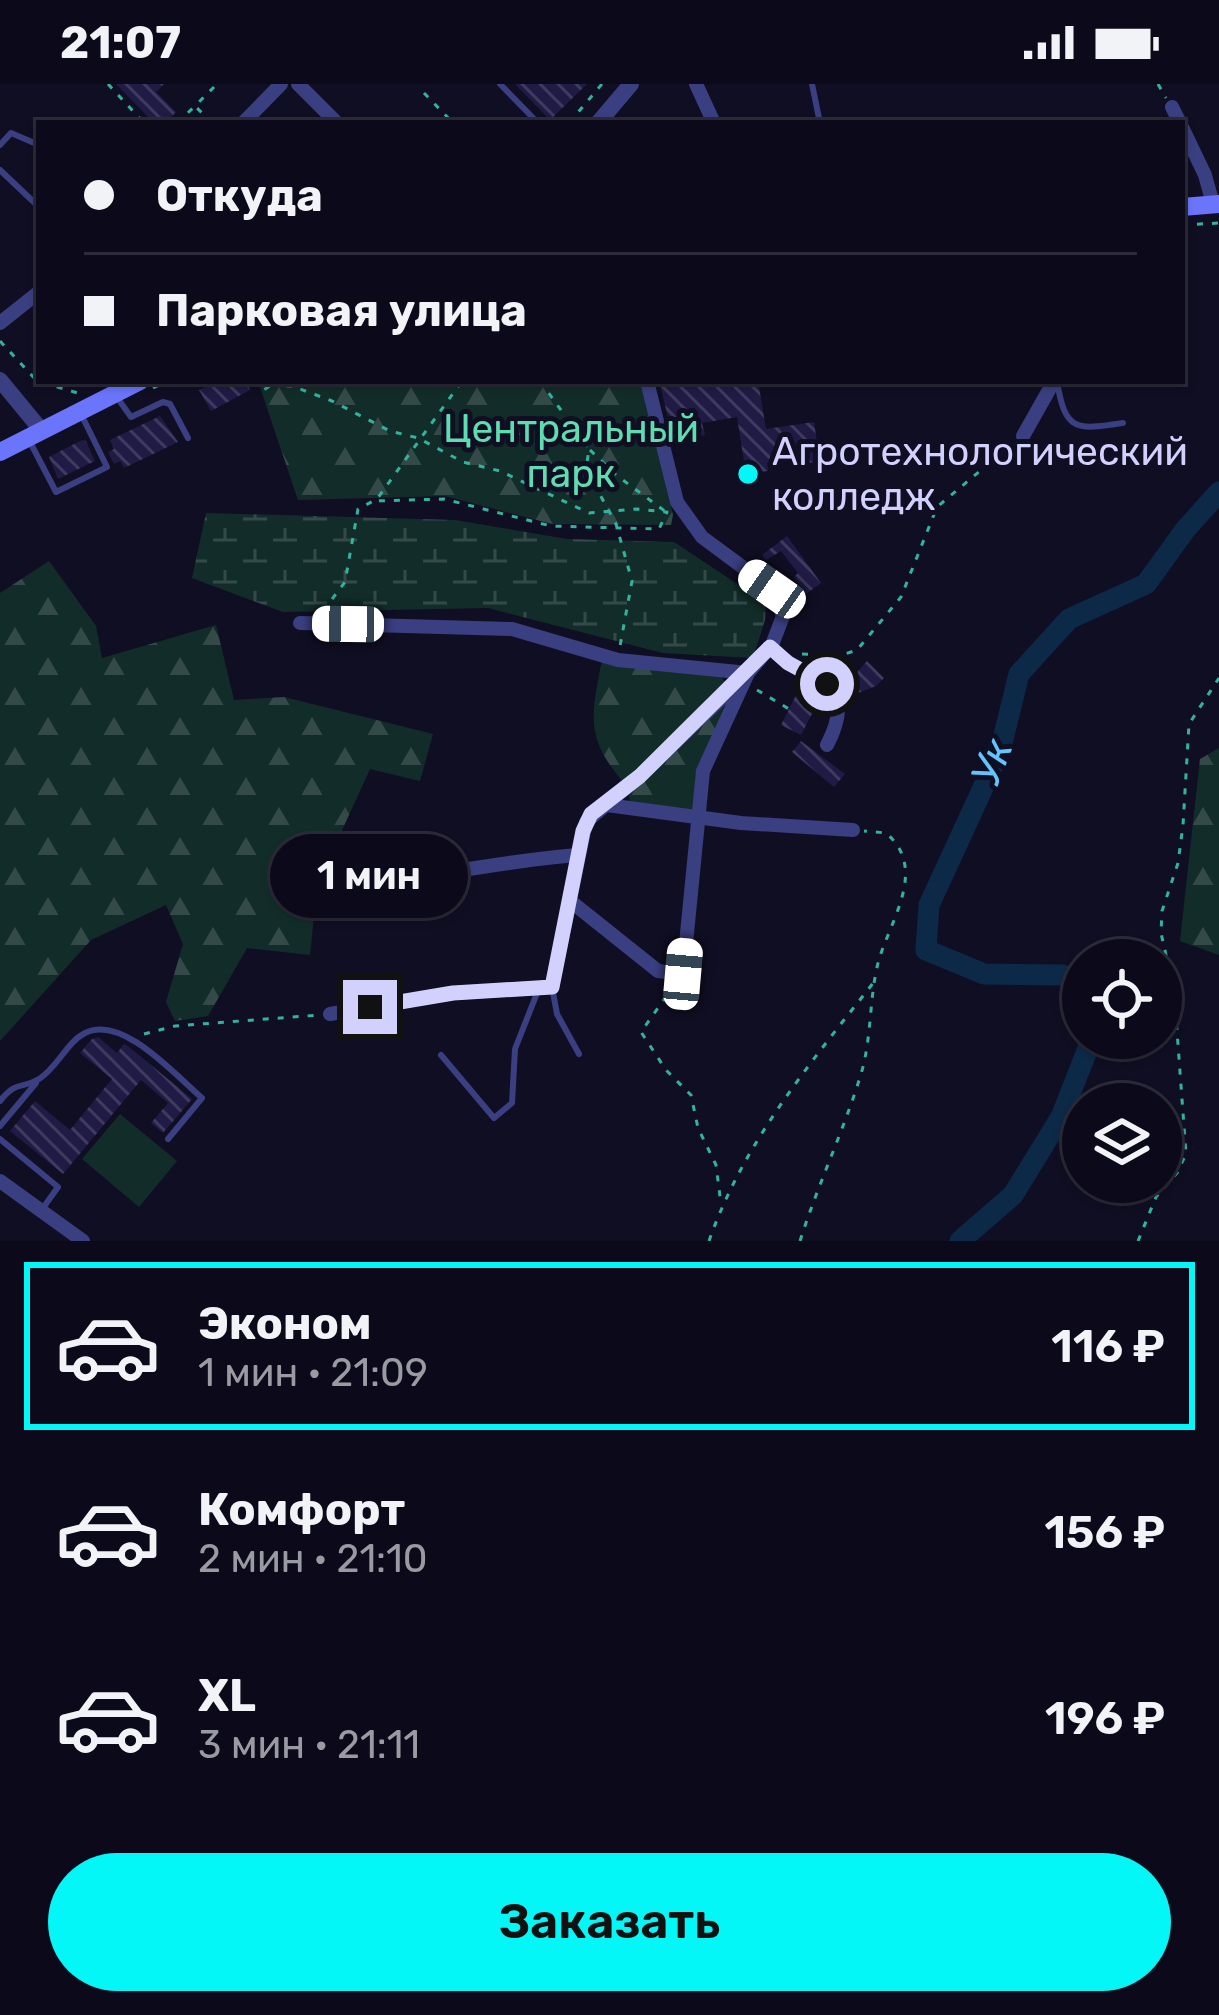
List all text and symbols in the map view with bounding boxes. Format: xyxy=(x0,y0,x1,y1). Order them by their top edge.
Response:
text: 21:07 xyxy=(60,16,181,69)
text: Откуда xyxy=(156,169,323,222)
text: Парковая улица xyxy=(156,284,527,337)
park label: Центральный парк xyxy=(443,406,699,497)
place label: Агротехнологический колледж xyxy=(772,429,1188,520)
marker: Агротехнологический колледж xyxy=(735,461,761,487)
car xyxy=(732,554,812,624)
car xyxy=(312,605,384,643)
route start xyxy=(800,657,854,711)
water label: Ук xyxy=(961,731,1024,792)
callout: 1 мин xyxy=(271,833,469,917)
text: 1 мин xyxy=(317,853,421,899)
car xyxy=(662,937,704,1011)
map controls xyxy=(1062,939,1182,1203)
button: locate xyxy=(1062,939,1182,1059)
route end xyxy=(343,980,397,1034)
button: layers xyxy=(1062,1083,1182,1203)
icon: car xyxy=(54,1292,162,1400)
text: Эконом xyxy=(198,1297,372,1350)
text: 116 ₽ xyxy=(1051,1320,1165,1373)
text: 1 мин · 21:09 xyxy=(198,1350,428,1396)
icon: car xyxy=(54,1478,162,1586)
text: Комфорт xyxy=(198,1483,405,1536)
text: 156 ₽ xyxy=(1044,1506,1165,1559)
text: 2 мин · 21:10 xyxy=(198,1536,428,1582)
icon: car xyxy=(54,1664,162,1772)
text: XL xyxy=(198,1669,256,1722)
text: 196 ₽ xyxy=(1045,1692,1165,1745)
text: 3 мин · 21:11 xyxy=(198,1722,420,1768)
button: Заказать xyxy=(48,1853,1171,1991)

